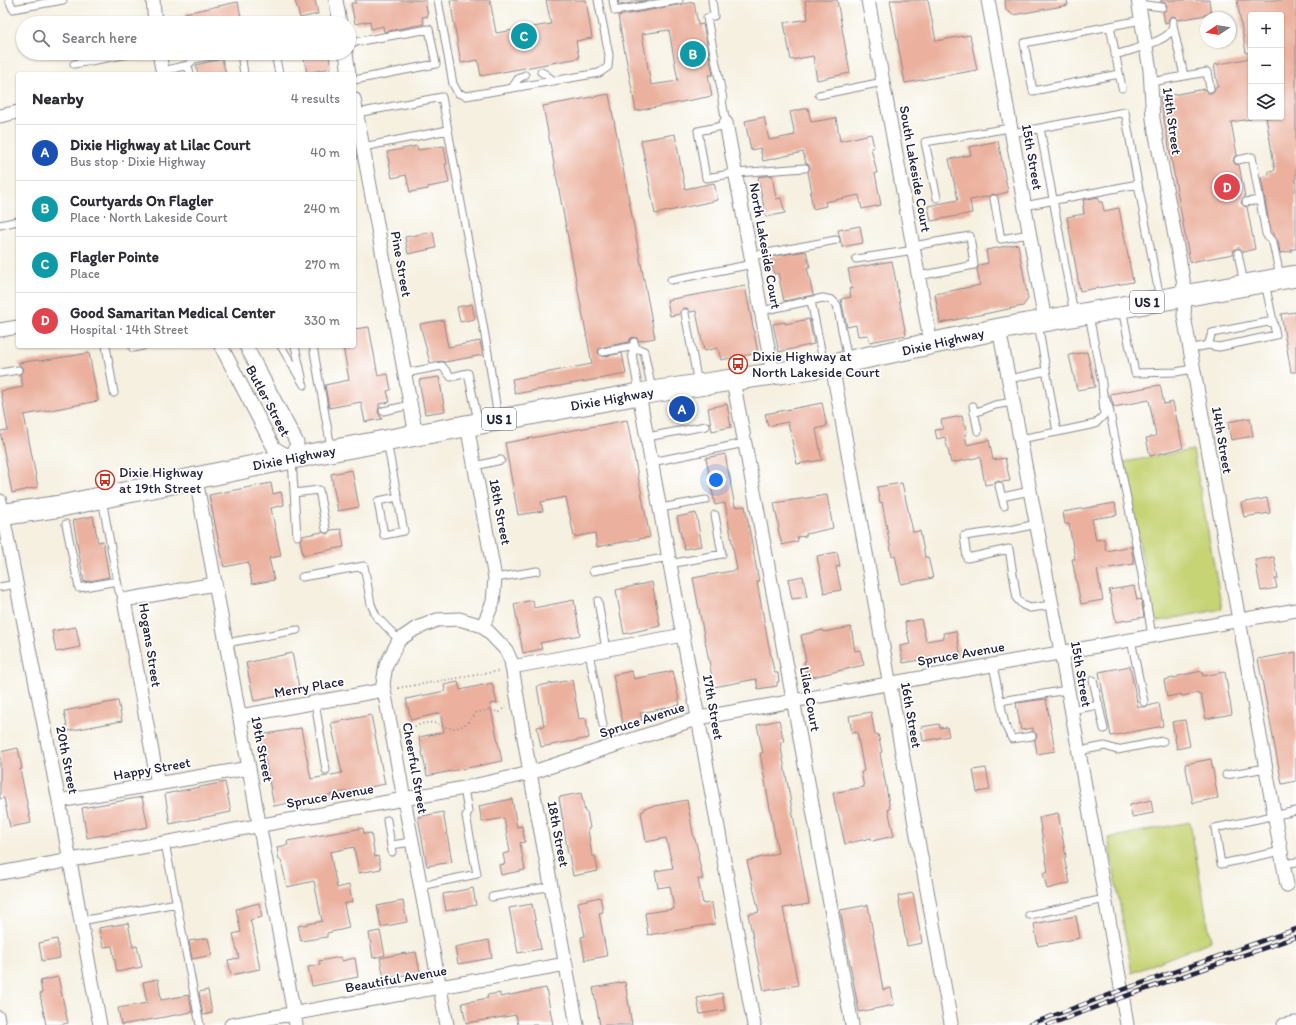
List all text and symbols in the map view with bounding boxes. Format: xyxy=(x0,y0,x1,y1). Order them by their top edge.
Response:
north arrow xyxy=(1200,12,1236,48)
map controls xyxy=(1248,12,1284,120)
button: + xyxy=(1248,12,1284,48)
search box xyxy=(16,16,356,60)
pin: C xyxy=(511,21,537,51)
icon: search xyxy=(30,27,52,49)
text: Search here xyxy=(62,29,137,47)
pin: B xyxy=(680,39,706,69)
button: − xyxy=(1248,48,1284,84)
button: layers xyxy=(1248,84,1284,120)
street label: 14th Street xyxy=(1159,86,1185,156)
text: Nearby xyxy=(32,88,84,108)
text: 4 results xyxy=(291,91,340,106)
street label: South Lakeside Court xyxy=(895,104,935,234)
street label: 15th Street xyxy=(1018,123,1046,191)
text: Dixie Highway at Lilac Court xyxy=(70,136,251,154)
text: A xyxy=(41,145,49,160)
text: 40 m xyxy=(310,145,340,160)
text: Bus stop · Dixie Highway xyxy=(70,154,206,169)
pin: D xyxy=(1214,172,1240,202)
street label: North Lakeside Court xyxy=(746,182,784,310)
text: Courtyards On Flagler xyxy=(70,192,213,210)
text: B xyxy=(41,201,49,216)
text: 240 m xyxy=(303,201,340,216)
text: Place · North Lakeside Court xyxy=(70,210,228,225)
street label: Pine Street xyxy=(387,230,415,298)
text: Flagler Pointe xyxy=(70,248,159,266)
text: C xyxy=(41,257,49,272)
text: 270 m xyxy=(305,257,340,272)
text: Place xyxy=(70,266,100,281)
road number: US 1 xyxy=(1130,291,1164,313)
text: Good Samaritan Medical Center xyxy=(70,304,275,322)
text: D xyxy=(41,313,49,328)
text: 330 m xyxy=(304,313,340,328)
text: Hospital · 14th Street xyxy=(70,322,188,337)
street label: Dixie Highway xyxy=(900,324,986,360)
place label: Dixie Highway at North Lakeside Court xyxy=(752,348,880,381)
bus stop icon: Dixie Highway at North Lakeside Court xyxy=(727,353,749,375)
street label: Butler Street xyxy=(242,362,294,440)
street label: Dixie Highway xyxy=(569,383,655,415)
pin: A xyxy=(669,394,695,424)
street label: 14th Street xyxy=(1208,405,1236,475)
road number: US 1 xyxy=(482,408,516,430)
street label: Dixie Highway xyxy=(251,442,337,474)
place label: Dixie Highway at 19th Street xyxy=(119,464,204,497)
bus stop icon: Dixie Highway at 19th Street xyxy=(94,469,116,491)
your location xyxy=(706,470,726,490)
street label: 18th Street xyxy=(485,477,515,547)
street label: Hogans Street xyxy=(135,602,165,688)
street label: Spruce Avenue xyxy=(916,638,1006,670)
street label: 15th Street xyxy=(1067,640,1095,708)
street label: Lilac Court xyxy=(796,665,824,733)
street label: Merry Place xyxy=(273,672,346,701)
street label: 17th Street xyxy=(699,673,727,741)
street label: 16th Street xyxy=(897,681,925,749)
street label: Spruce Avenue xyxy=(597,698,687,742)
street label: 19th Street xyxy=(247,715,277,783)
street label: Cheerful Street xyxy=(399,721,431,815)
street label: 20th Street xyxy=(52,725,82,795)
street label: Happy Street xyxy=(112,754,192,784)
street label: Spruce Avenue xyxy=(285,780,375,812)
street label: 18th Street xyxy=(543,799,573,869)
street label: Beautiful Avenue xyxy=(344,962,449,996)

